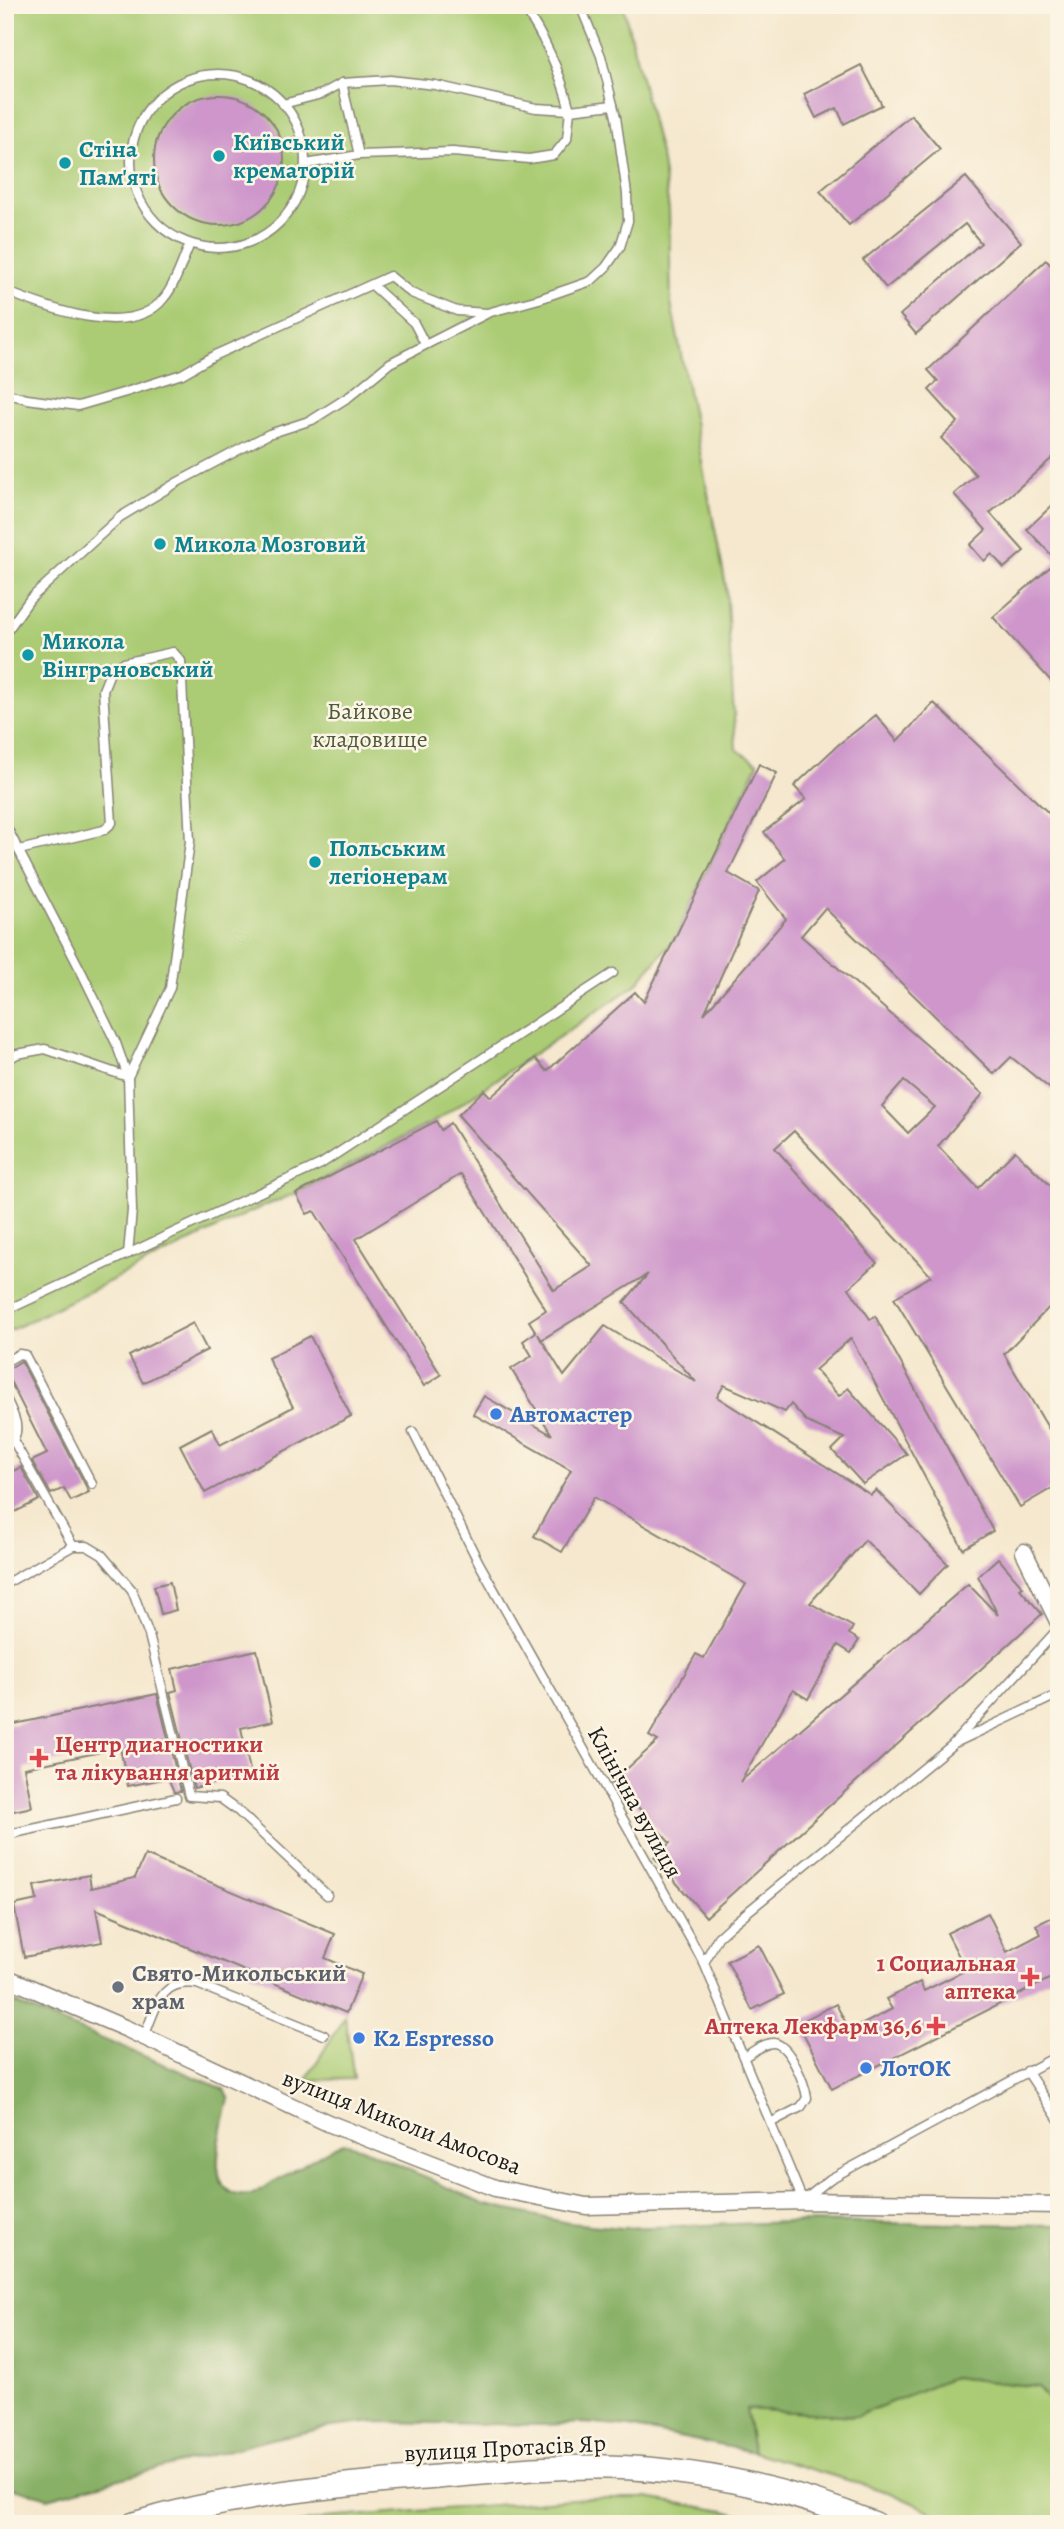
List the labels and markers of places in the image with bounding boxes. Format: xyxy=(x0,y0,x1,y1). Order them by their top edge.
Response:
place label: Київський крематорій xyxy=(233,126,355,186)
place label: Стіна Пам'яті xyxy=(79,133,157,193)
marker: Київський крематорій xyxy=(211,148,227,164)
marker: Стіна Пам'яті xyxy=(57,155,73,171)
place label: Микола Мозговий xyxy=(174,528,366,560)
marker: Микола Мозговий xyxy=(152,536,168,552)
place label: Микола Вінграновський xyxy=(42,625,214,685)
marker: Микола Вінграновський xyxy=(20,647,36,663)
place label: Польським легіонерам xyxy=(328,832,448,892)
marker: Польським легіонерам xyxy=(307,854,323,870)
place label: Автомастер xyxy=(509,1398,632,1430)
marker: Автомастер xyxy=(488,1406,504,1422)
place label: Центр диагностики та лікування аритмій xyxy=(55,1728,280,1788)
marker: Центр диагностики та лікування аритмій xyxy=(29,1748,49,1768)
place label: 1 Социальная аптека xyxy=(877,1947,1017,2007)
place label: Свято-Микольський храм xyxy=(132,1957,346,2017)
marker: 1 Социальная аптека xyxy=(1022,1969,1038,1985)
marker: Свято-Микольський храм xyxy=(110,1979,126,1995)
place label: Аптека Лекфарм 36,6 xyxy=(704,2010,922,2042)
marker: Аптека Лекфарм 36,6 xyxy=(928,2018,944,2034)
place label: K2 Espresso xyxy=(373,2022,494,2054)
marker: K2 Espresso xyxy=(351,2030,367,2046)
place label: ЛотОК xyxy=(880,2052,951,2084)
marker: ЛотОК xyxy=(858,2060,874,2076)

